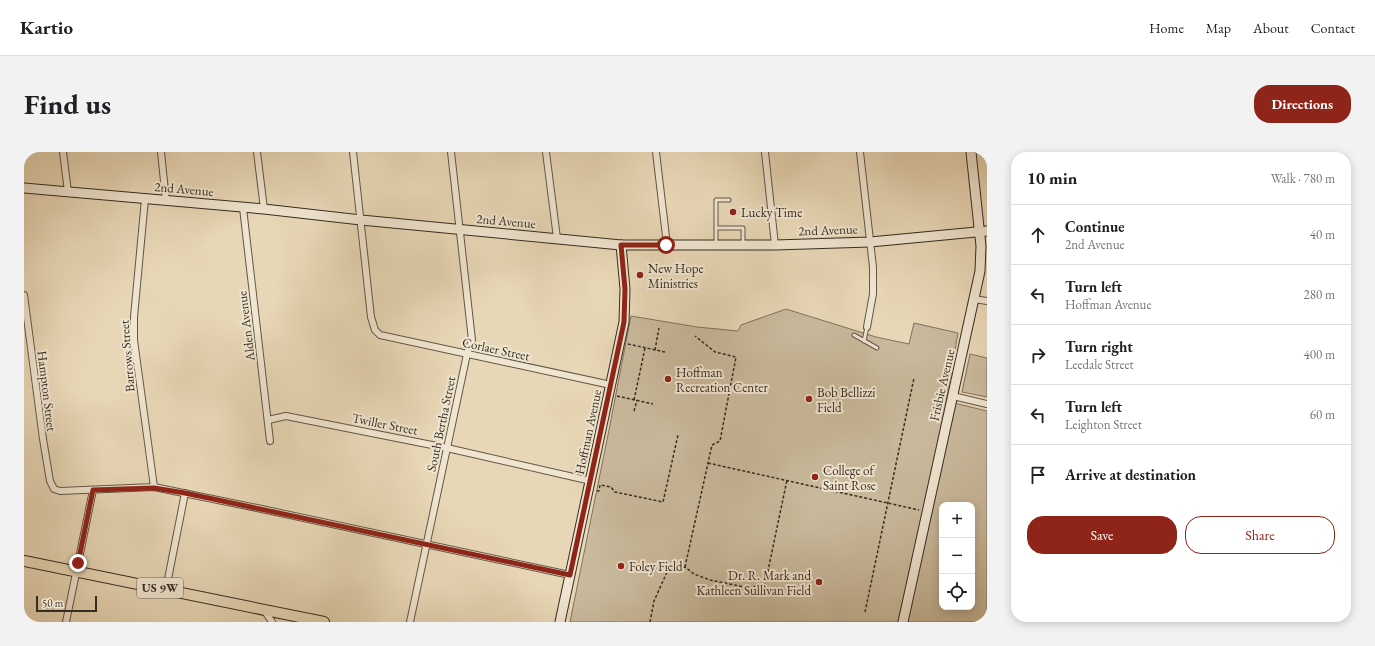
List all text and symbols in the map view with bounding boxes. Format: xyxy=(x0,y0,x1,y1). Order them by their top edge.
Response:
text: Kartio xyxy=(20,15,73,40)
text: Home xyxy=(1149,19,1184,37)
text: Map xyxy=(1206,19,1231,37)
text: About xyxy=(1253,19,1289,37)
text: Contact xyxy=(1311,19,1355,37)
button: Directions xyxy=(1254,85,1351,123)
text: Find us xyxy=(24,86,111,122)
text: 10 min xyxy=(1027,167,1077,189)
text: Walk · 780 m xyxy=(1271,170,1335,187)
street label: 2nd Avenue xyxy=(154,178,214,200)
place label: Lucky Time xyxy=(741,204,802,221)
marker: Lucky Time xyxy=(728,207,738,217)
street label: 2nd Avenue xyxy=(476,210,536,232)
text: Continue xyxy=(1065,217,1125,236)
street label: 2nd Avenue xyxy=(798,220,858,240)
icon: ahead xyxy=(1027,224,1049,246)
text: 40 m xyxy=(1310,226,1335,243)
route start xyxy=(657,236,675,254)
text: 2nd Avenue xyxy=(1065,236,1125,253)
place label: New Hope Ministries xyxy=(648,260,704,292)
marker: New Hope Ministries xyxy=(635,270,645,280)
text: Turn left xyxy=(1065,277,1122,296)
icon: left xyxy=(1027,284,1049,306)
text: 280 m xyxy=(1304,286,1335,303)
street label: Alden Avenue xyxy=(233,290,259,363)
text: Hoffman Avenue xyxy=(1065,296,1152,313)
street label: Barrows Street xyxy=(115,319,139,393)
street label: Corlaer Street xyxy=(461,334,531,364)
text: Turn right xyxy=(1065,337,1133,356)
icon: right xyxy=(1027,344,1049,366)
text: 400 m xyxy=(1304,346,1335,363)
street label: Frisbie Avenue xyxy=(925,347,959,423)
street label: Hampton Street xyxy=(34,350,60,432)
text: Leedale Street xyxy=(1065,356,1134,373)
place label: Hoffman Recreation Center xyxy=(676,364,768,396)
marker: Hoffman Recreation Center xyxy=(663,374,673,384)
street label: South Bertha Street xyxy=(423,375,459,473)
place label: Bob Bellizzi Field xyxy=(817,384,875,416)
street label: Hoffman Avenue xyxy=(571,388,605,476)
marker: Bob Bellizzi Field xyxy=(804,394,814,404)
text: Turn left xyxy=(1065,397,1122,416)
icon: left xyxy=(1027,404,1049,426)
text: 60 m xyxy=(1310,406,1335,423)
street label: Twiller Street xyxy=(351,409,419,439)
text: Leighton Street xyxy=(1065,416,1142,433)
place label: College of Saint Rose xyxy=(823,462,876,494)
icon: arrive xyxy=(1027,464,1049,486)
text: Arrive at destination xyxy=(1065,465,1196,484)
marker: College of Saint Rose xyxy=(810,472,820,482)
map controls xyxy=(939,502,975,610)
button: + xyxy=(939,502,975,538)
button: Save xyxy=(1027,516,1177,554)
button: Share xyxy=(1185,516,1335,554)
button: − xyxy=(939,538,975,574)
route end xyxy=(69,554,87,572)
place label: Foley Field xyxy=(629,558,683,575)
marker: Foley Field xyxy=(616,561,626,571)
place label: Dr. R. Mark and Kathleen Sullivan Field xyxy=(697,567,811,599)
button: locate xyxy=(939,574,975,610)
marker: Dr. R. Mark and Kathleen Sullivan Field xyxy=(814,577,824,587)
road number: US 9W xyxy=(137,578,183,598)
scale bar xyxy=(36,594,97,613)
text: 50 m xyxy=(42,596,63,610)

